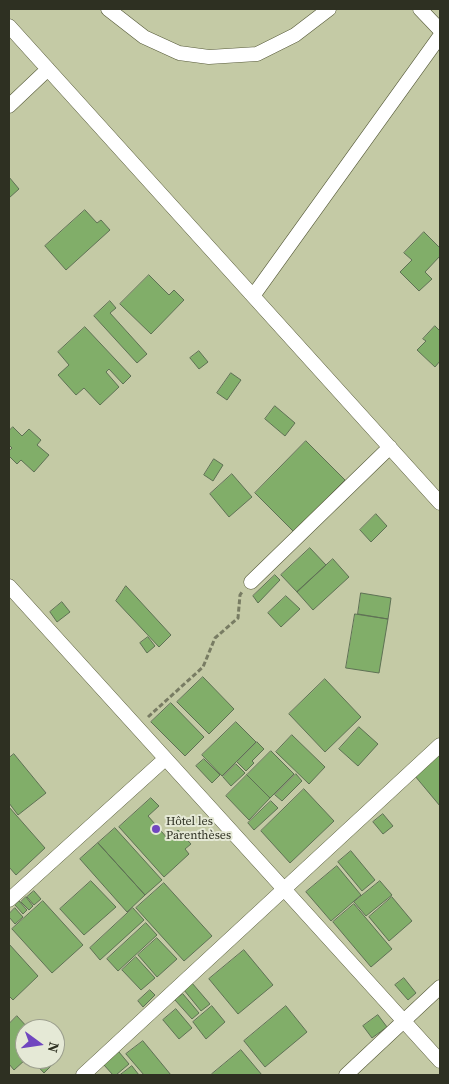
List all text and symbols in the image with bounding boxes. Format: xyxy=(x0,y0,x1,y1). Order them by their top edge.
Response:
place label: Hôtel les Parenthèses xyxy=(166,815,231,843)
marker: Hôtel les Parenthèses xyxy=(150,823,162,835)
north arrow xyxy=(15,1019,65,1069)
text: N xyxy=(43,1040,65,1055)

